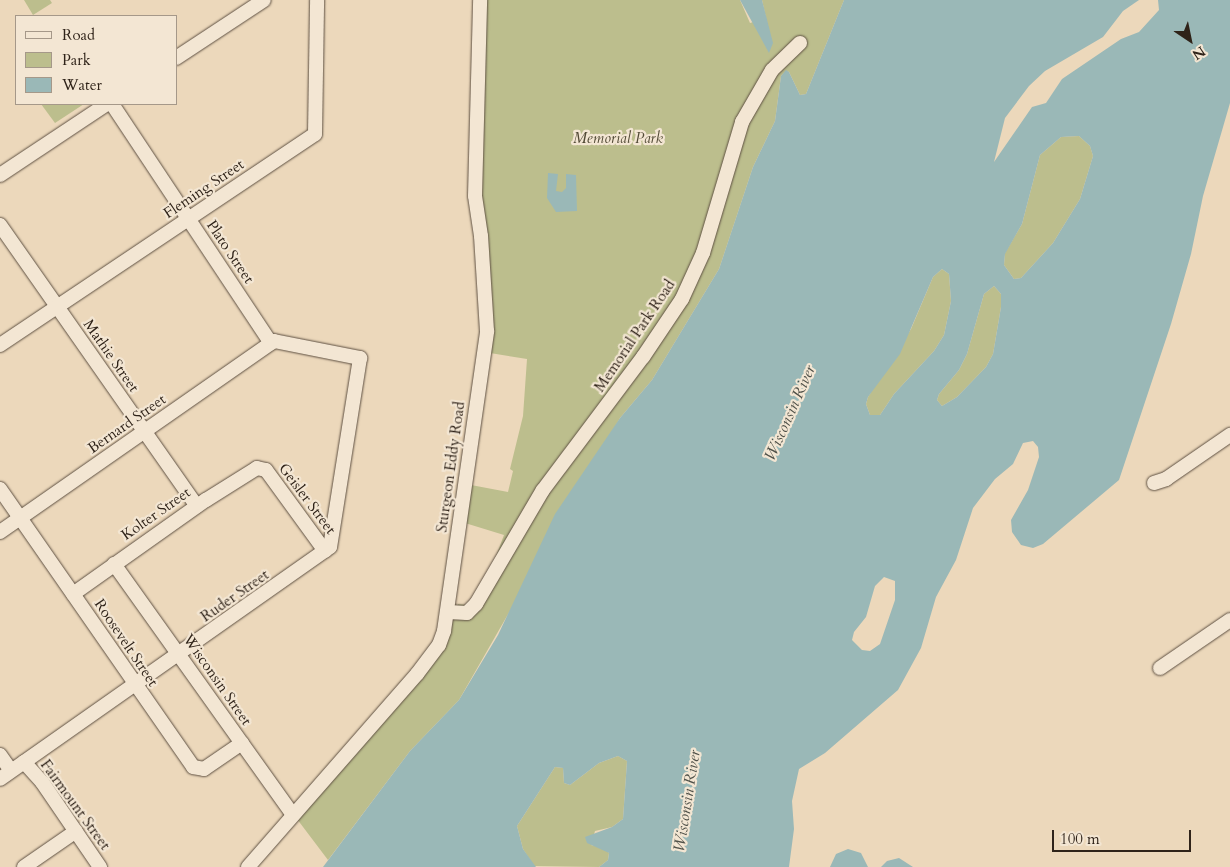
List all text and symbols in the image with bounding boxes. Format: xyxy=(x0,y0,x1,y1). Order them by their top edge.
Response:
legend xyxy=(15,15,178,105)
north arrow xyxy=(1165,15,1215,65)
text: Road xyxy=(62,25,95,45)
text: N xyxy=(1188,42,1209,64)
text: Park xyxy=(62,50,91,70)
text: Water xyxy=(62,75,102,95)
park label: Memorial Park xyxy=(573,130,663,148)
street label: Fleming Street xyxy=(160,156,248,222)
street label: Plato Street xyxy=(202,217,258,287)
street label: Memorial Park Road xyxy=(591,276,679,396)
street label: Mathie Street xyxy=(79,316,143,396)
water label: Wisconsin River xyxy=(760,362,820,464)
street label: Bernard Street xyxy=(85,391,169,457)
street label: Sturgeon Eddy Road xyxy=(433,400,469,534)
street label: Geisler Street xyxy=(274,460,340,538)
street label: Kolter Street xyxy=(118,484,194,544)
street label: Ruder Street xyxy=(197,566,273,626)
street label: Roosevelt Street xyxy=(90,596,162,690)
street label: Wisconsin Street xyxy=(179,631,255,729)
water label: Wisconsin River xyxy=(669,749,705,853)
street label: Fairmount Street xyxy=(36,756,114,854)
scale bar xyxy=(1055,820,1194,852)
text: 100 m xyxy=(1060,829,1100,849)

